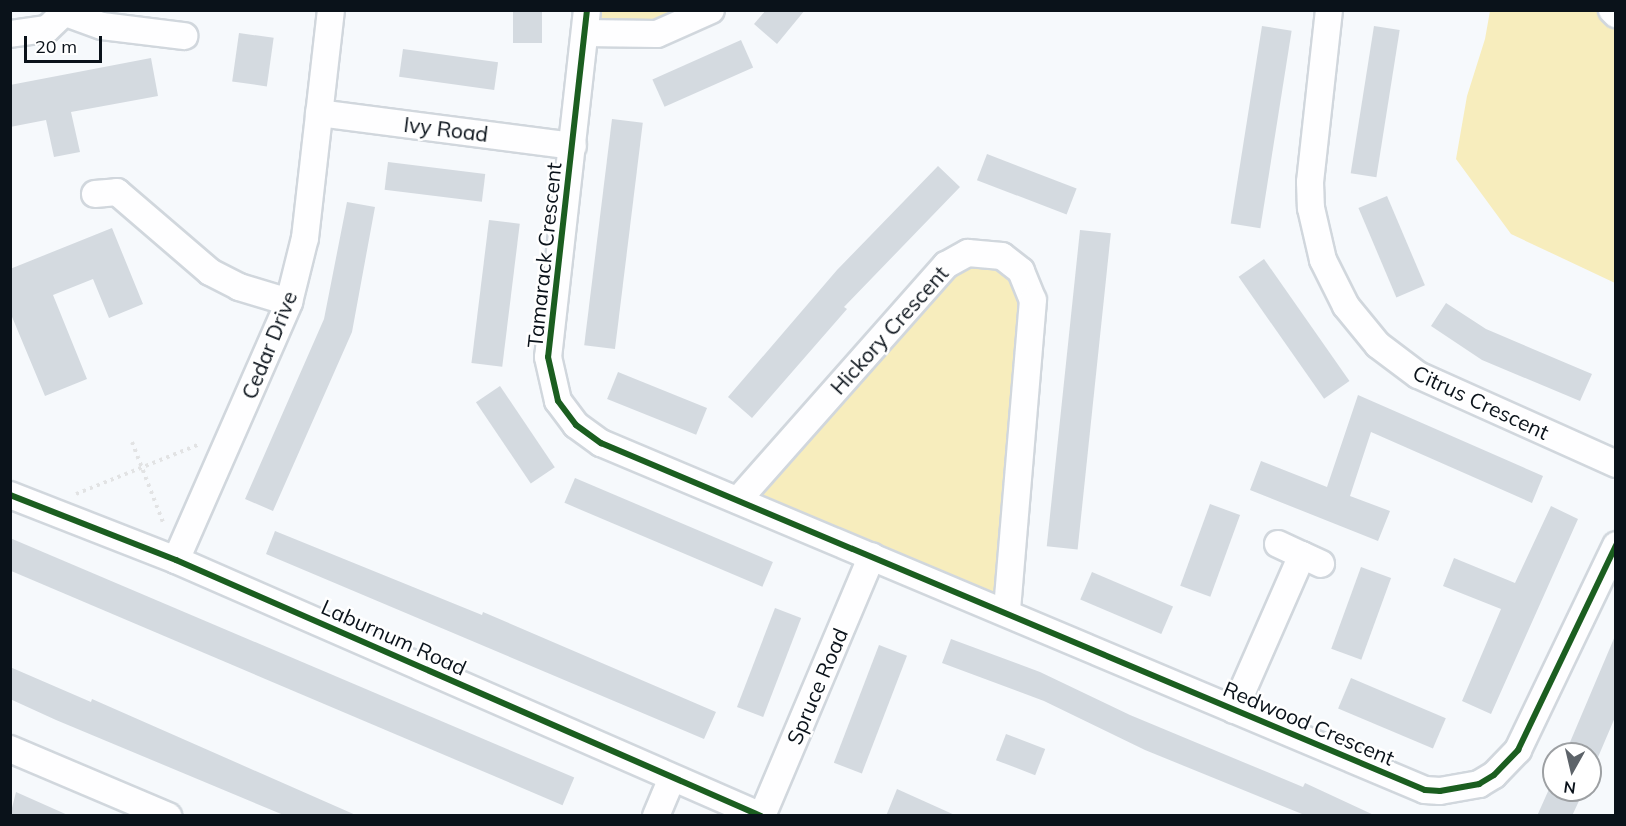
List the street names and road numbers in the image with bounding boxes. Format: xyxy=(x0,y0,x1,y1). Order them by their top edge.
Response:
street label: Ivy Road xyxy=(402,111,490,147)
street label: Tamarack Crescent xyxy=(522,161,566,349)
street label: Hickory Crescent xyxy=(825,261,953,399)
street label: Cedar Drive xyxy=(236,287,302,403)
street label: Citrus Crescent xyxy=(1409,359,1553,445)
street label: Laburnum Road xyxy=(318,594,470,680)
street label: Spruce Road xyxy=(781,624,853,748)
street label: Redwood Crescent xyxy=(1220,676,1398,770)

